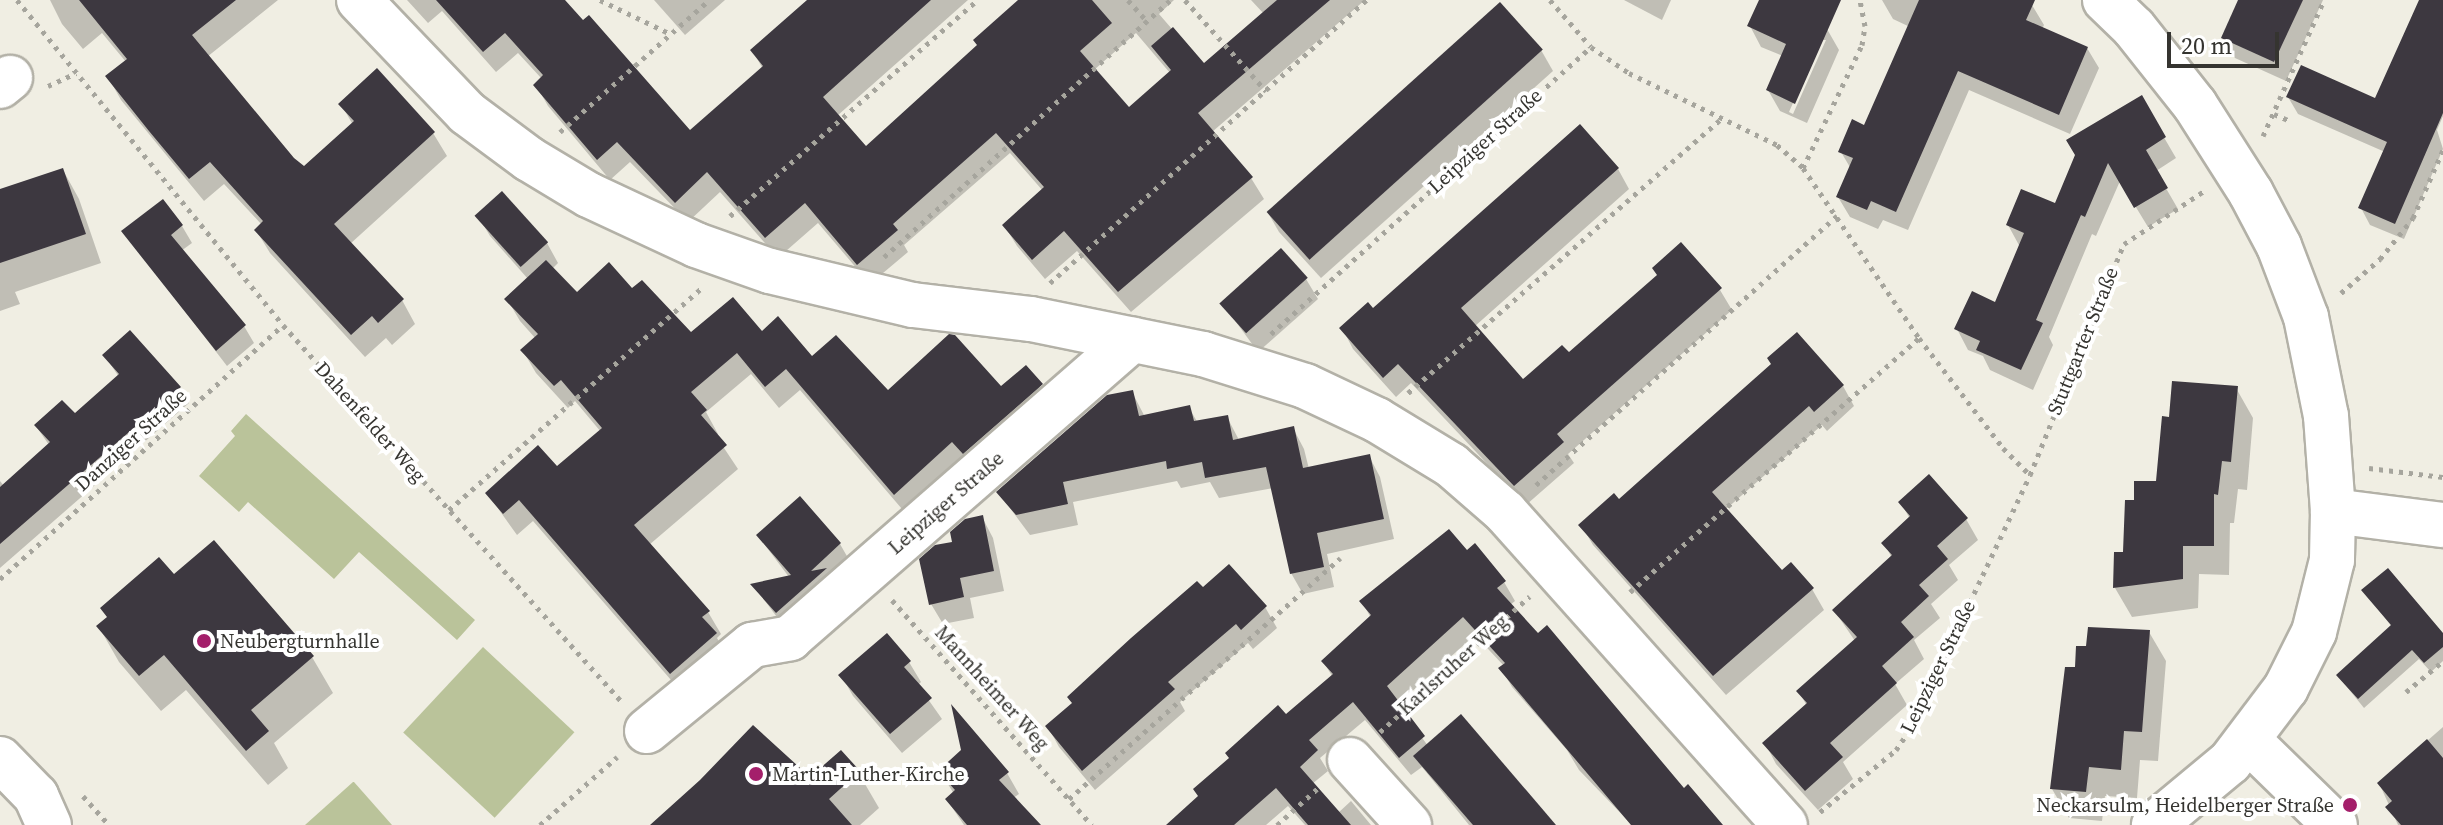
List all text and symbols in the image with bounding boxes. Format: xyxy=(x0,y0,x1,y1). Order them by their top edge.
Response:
scale bar xyxy=(2171,16,2283,66)
text: 20 m xyxy=(2181,29,2232,62)
street label: Leipziger Straße xyxy=(1423,84,1547,198)
street label: Stuttgarter Straße xyxy=(2042,264,2124,418)
street label: Dahenfelder Weg xyxy=(309,357,431,487)
street label: Danziger Straße xyxy=(70,384,192,496)
street label: Leipziger Straße xyxy=(883,446,1009,560)
street label: Leipziger Straße xyxy=(1895,597,1981,737)
street label: Karlsruher Weg xyxy=(1393,609,1513,721)
street label: Mannheimer Weg xyxy=(930,621,1054,755)
place label: Neubergturnhalle xyxy=(220,629,380,653)
marker: Neubergturnhalle xyxy=(195,632,213,650)
place label: Martin-Luther-Kirche xyxy=(772,762,965,786)
marker: Martin-Luther-Kirche xyxy=(747,765,765,783)
place label: Neckarsulm, Heidelberger Straße xyxy=(2036,793,2334,817)
marker: Neckarsulm, Heidelberger Straße xyxy=(2341,796,2359,814)

